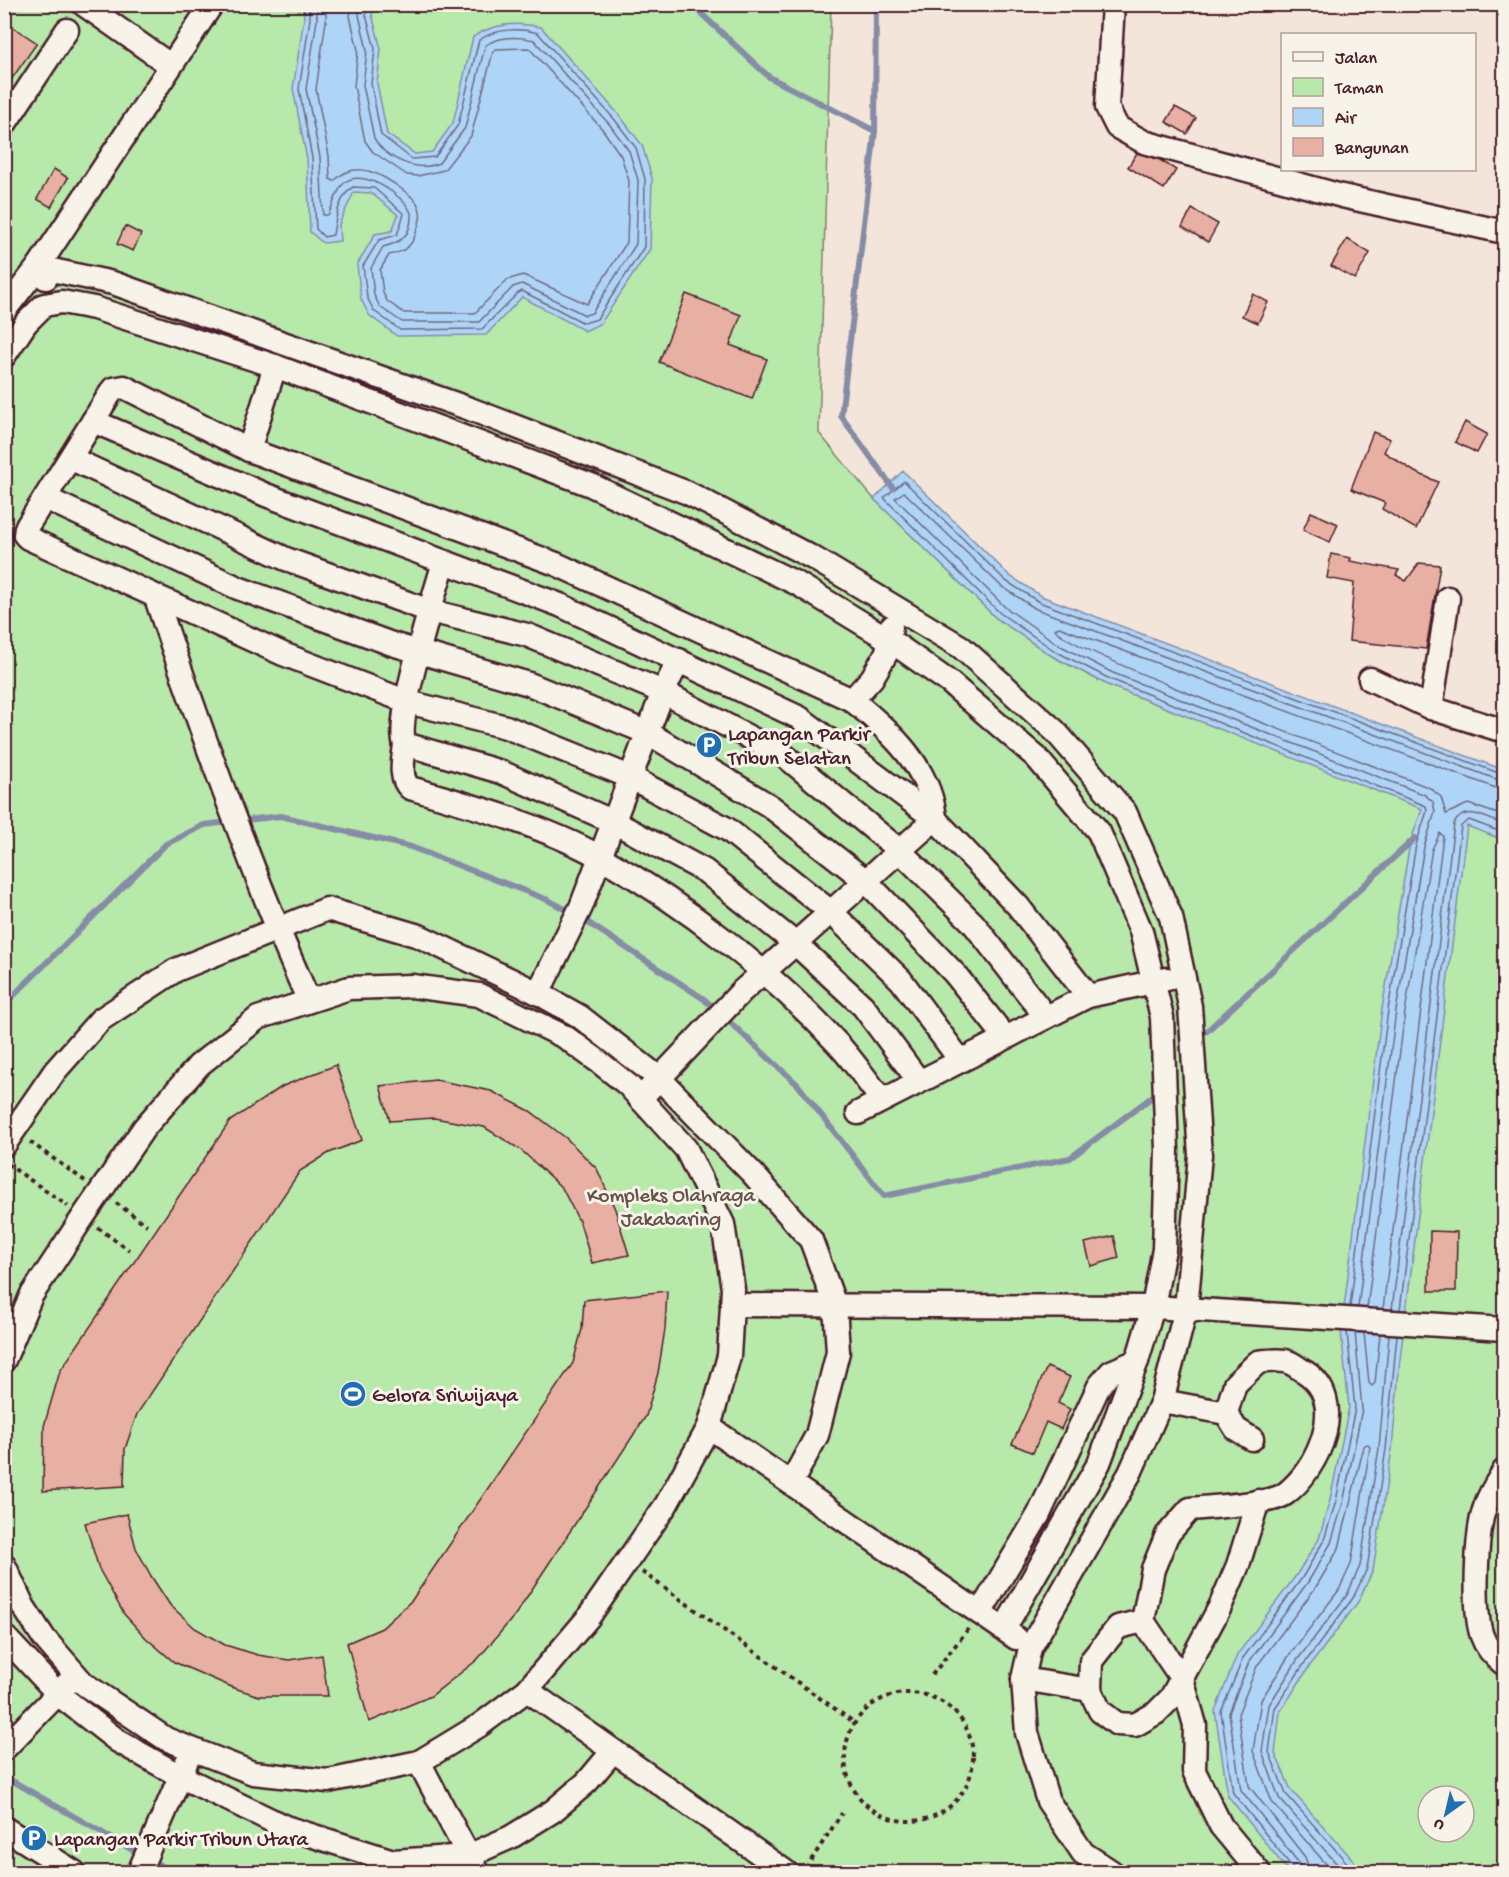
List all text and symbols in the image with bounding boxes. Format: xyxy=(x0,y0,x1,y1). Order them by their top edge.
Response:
legend xyxy=(1281,33,1476,171)
text: Jalan xyxy=(1335,49,1377,70)
text: Taman xyxy=(1334,79,1384,100)
text: Air xyxy=(1335,109,1358,130)
text: Bangunan xyxy=(1334,139,1409,160)
place label: Lapangan Parkir Tribun Selatan xyxy=(727,724,871,773)
parking icon: Lapangan Parkir Tribun Selatan xyxy=(694,730,724,760)
park label: Kompleks Olahraga Jakabaring xyxy=(587,1185,756,1234)
sports icon: Gelora Sriwijaya xyxy=(338,1379,368,1409)
place label: Gelora Sriwijaya xyxy=(372,1385,519,1410)
north arrow xyxy=(1416,1784,1476,1844)
text: U xyxy=(1430,1813,1449,1834)
parking icon: Lapangan Parkir Tribun Utara xyxy=(19,1823,49,1853)
place label: Lapangan Parkir Tribun Utara xyxy=(54,1829,310,1854)

